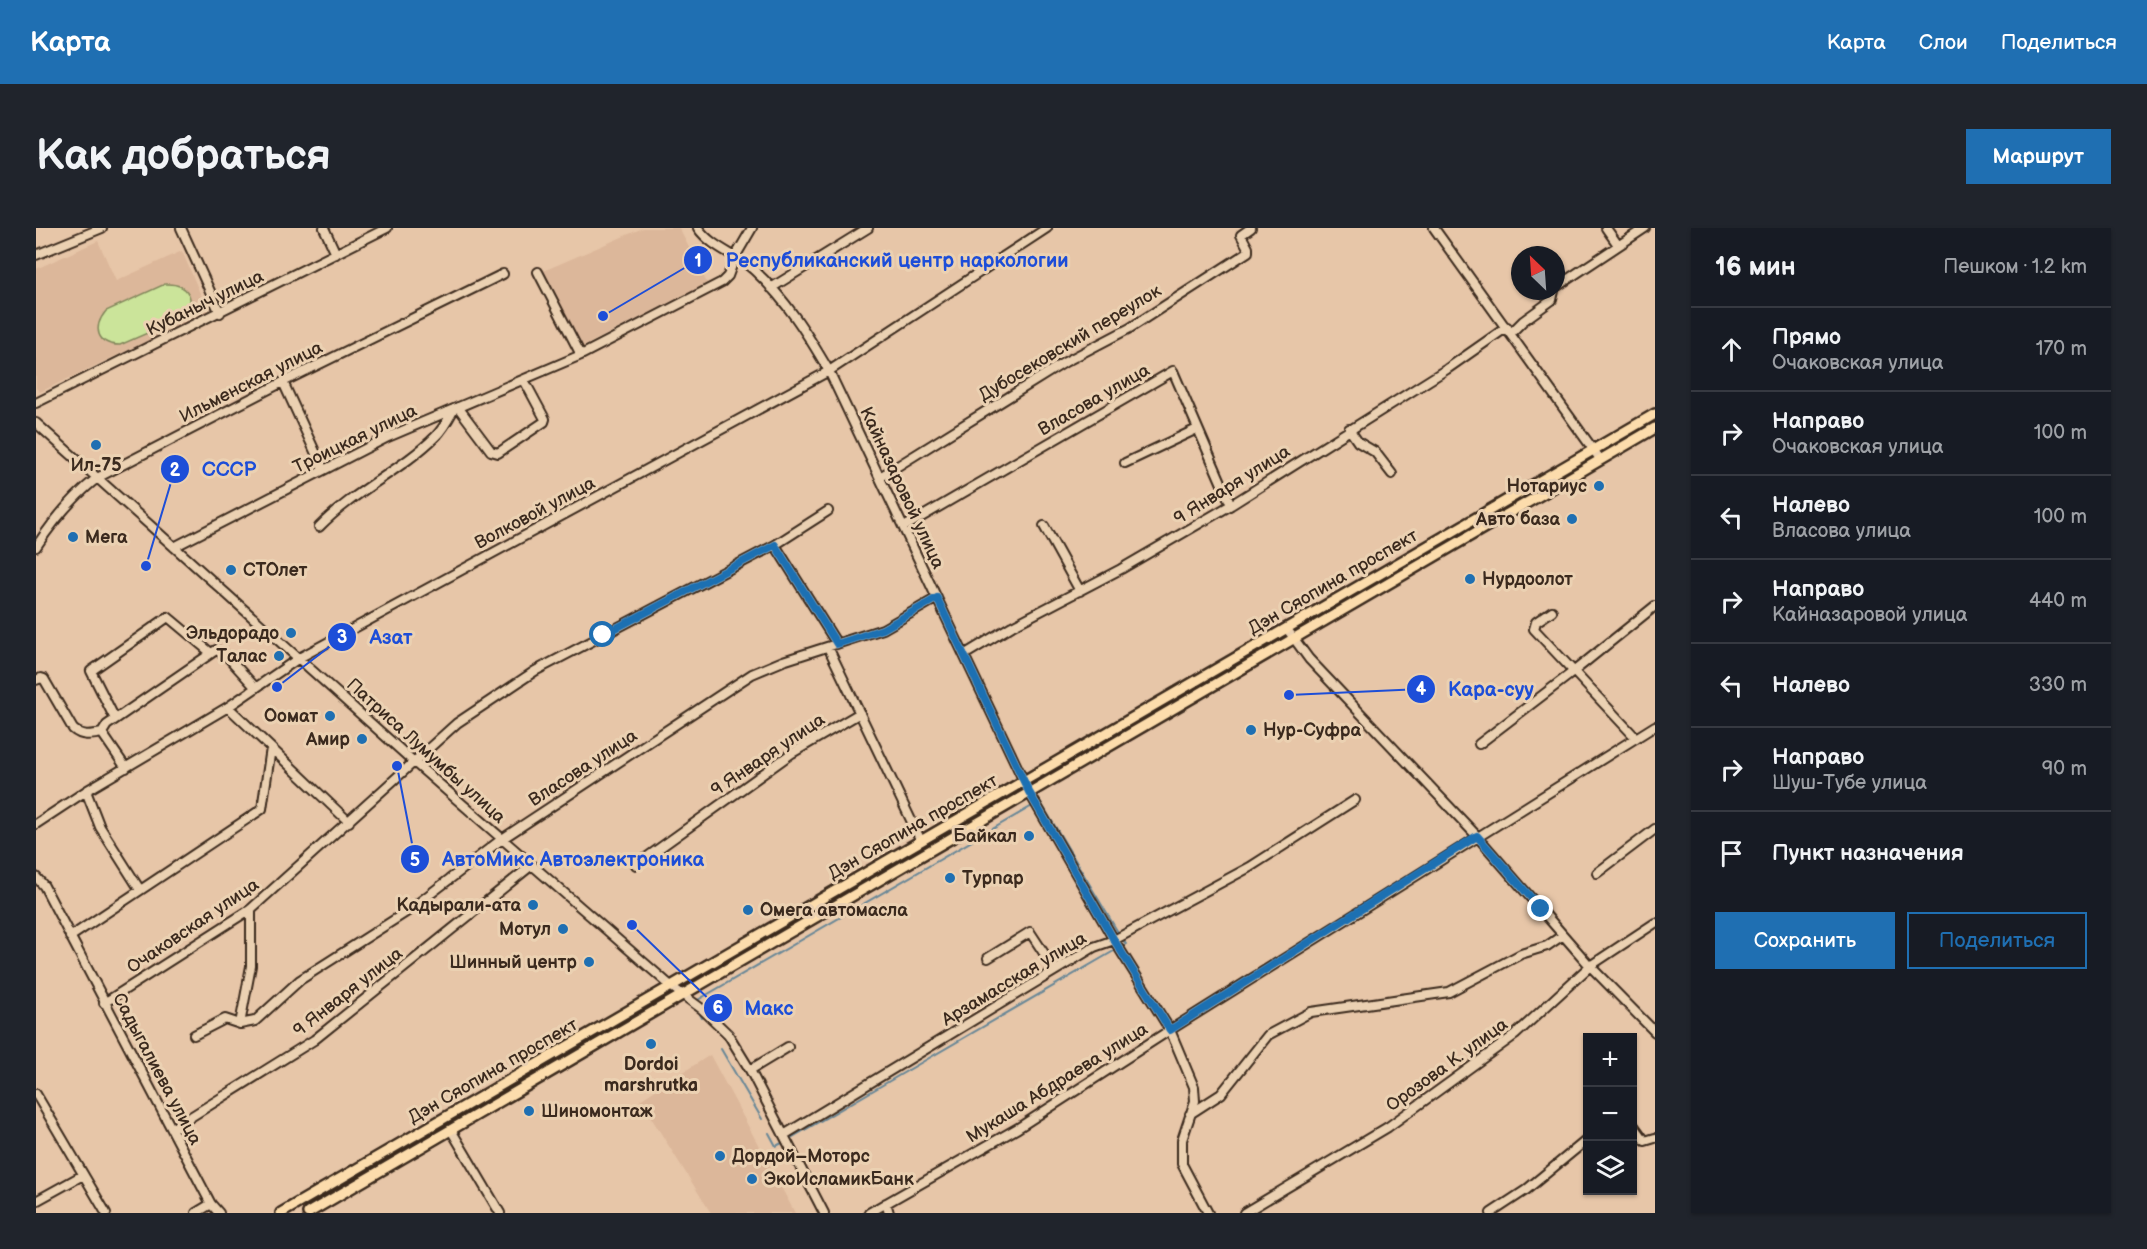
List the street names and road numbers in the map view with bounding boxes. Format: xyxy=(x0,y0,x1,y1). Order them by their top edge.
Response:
street label: Кубаныч улица xyxy=(143,265,267,340)
street label: Дубосековский переулок xyxy=(975,280,1165,406)
street label: Ильменская улица xyxy=(176,337,326,427)
street label: Власова улица xyxy=(1035,359,1154,440)
street label: Троицкая улица xyxy=(290,400,421,478)
street label: Кайназаровой улица xyxy=(855,404,949,572)
street label: 9 Января улица xyxy=(1170,441,1294,529)
street label: Волковой улица xyxy=(471,472,599,554)
street label: Дэн Сяопина проспект xyxy=(1245,525,1422,639)
street label: Патриса Лумумбы улица xyxy=(342,674,510,828)
street label: 9 Января улица xyxy=(707,709,829,801)
street label: Власова улица xyxy=(525,725,642,811)
street label: Дэн Сяопина проспект xyxy=(825,770,1002,884)
street label: Очаковская улица xyxy=(123,874,263,978)
street label: Арзамасская улица xyxy=(937,927,1090,1031)
street label: 9 Января улица xyxy=(289,943,407,1041)
street label: Садыгалиева улица xyxy=(108,989,206,1149)
street label: Дэн Сяопина проспект xyxy=(405,1014,582,1128)
street label: Орозова К. улица xyxy=(1382,1014,1512,1116)
street label: Мукаша Абдраева улица xyxy=(962,1018,1152,1148)

